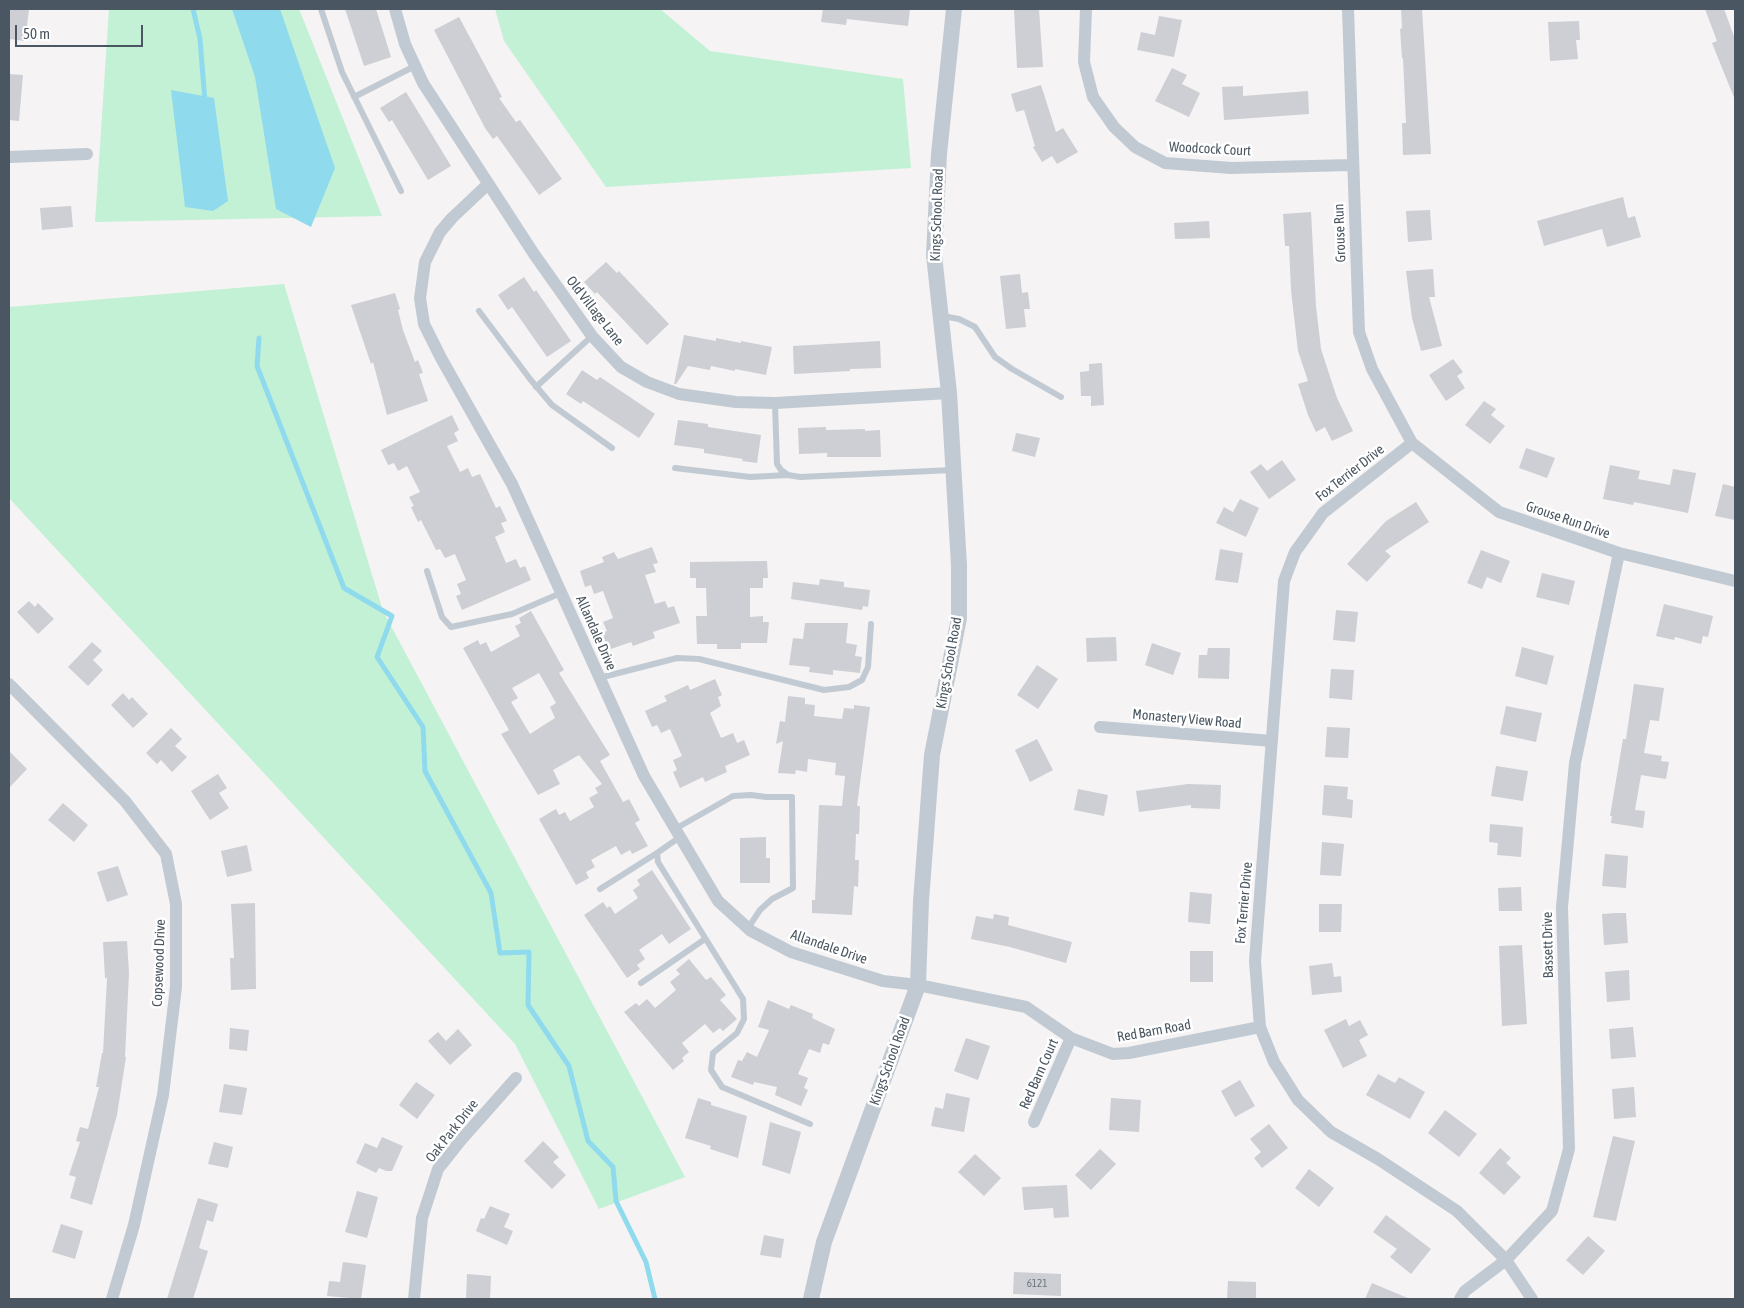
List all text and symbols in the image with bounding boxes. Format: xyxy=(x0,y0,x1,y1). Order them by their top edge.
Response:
scale bar xyxy=(18,15,145,47)
text: 50 m xyxy=(23,25,50,42)
street label: Woodcock Court xyxy=(1169,138,1251,160)
street label: Kings School Road xyxy=(927,168,947,262)
street label: Grouse Run xyxy=(1331,203,1349,263)
street label: Old Village Lane xyxy=(563,273,627,349)
street label: Fox Terrier Drive xyxy=(1312,441,1388,505)
street label: Grouse Run Drive xyxy=(1524,498,1612,542)
street label: Allandale Drive xyxy=(572,593,620,673)
street label: Kings School Road xyxy=(933,616,965,710)
street label: Monastery View Road xyxy=(1132,706,1242,732)
street label: Fox Terrier Drive xyxy=(1232,861,1256,945)
street label: Bassett Drive xyxy=(1539,912,1557,978)
street label: Copsewood Drive xyxy=(149,919,169,1007)
street label: Allandale Drive xyxy=(789,926,869,968)
street label: Kings School Road xyxy=(866,1014,914,1108)
street label: Red Barn Road xyxy=(1116,1016,1192,1046)
street label: Red Barn Court xyxy=(1016,1036,1062,1112)
street label: Oak Park Drive xyxy=(422,1096,482,1166)
house number: 6121 xyxy=(1027,1277,1047,1291)

